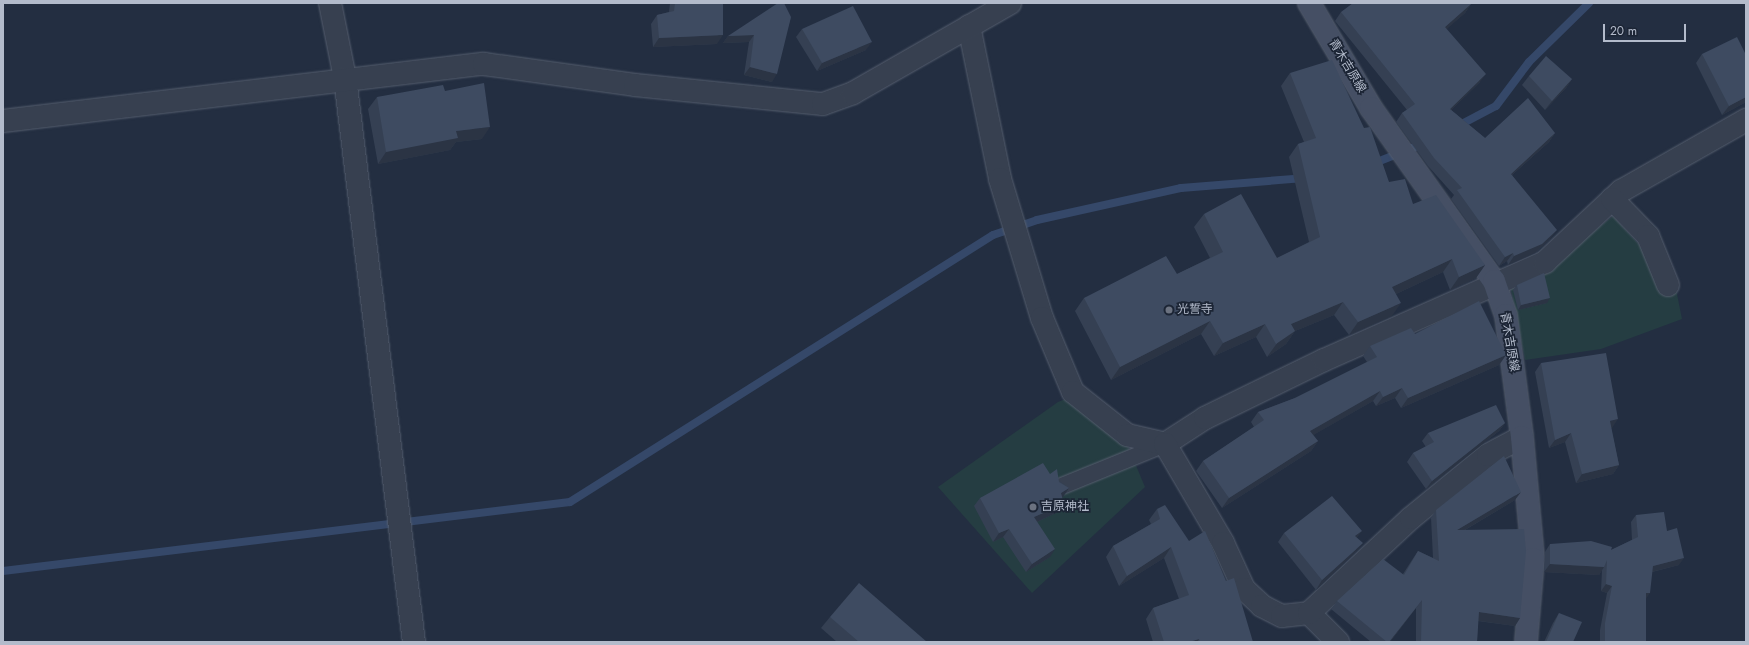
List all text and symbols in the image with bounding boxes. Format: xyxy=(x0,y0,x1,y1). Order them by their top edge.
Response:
scale bar xyxy=(1605,16,1688,42)
text: 20 m xyxy=(1610,22,1637,40)
street label: 青木吉原線 xyxy=(1325,37,1369,95)
place label: 光誓寺 xyxy=(1177,303,1213,317)
marker: 光誓寺 xyxy=(1164,305,1174,315)
street label: 青木吉原線 xyxy=(1497,311,1521,373)
place label: 吉原神社 xyxy=(1041,500,1089,514)
marker: 吉原神社 xyxy=(1028,502,1038,512)

